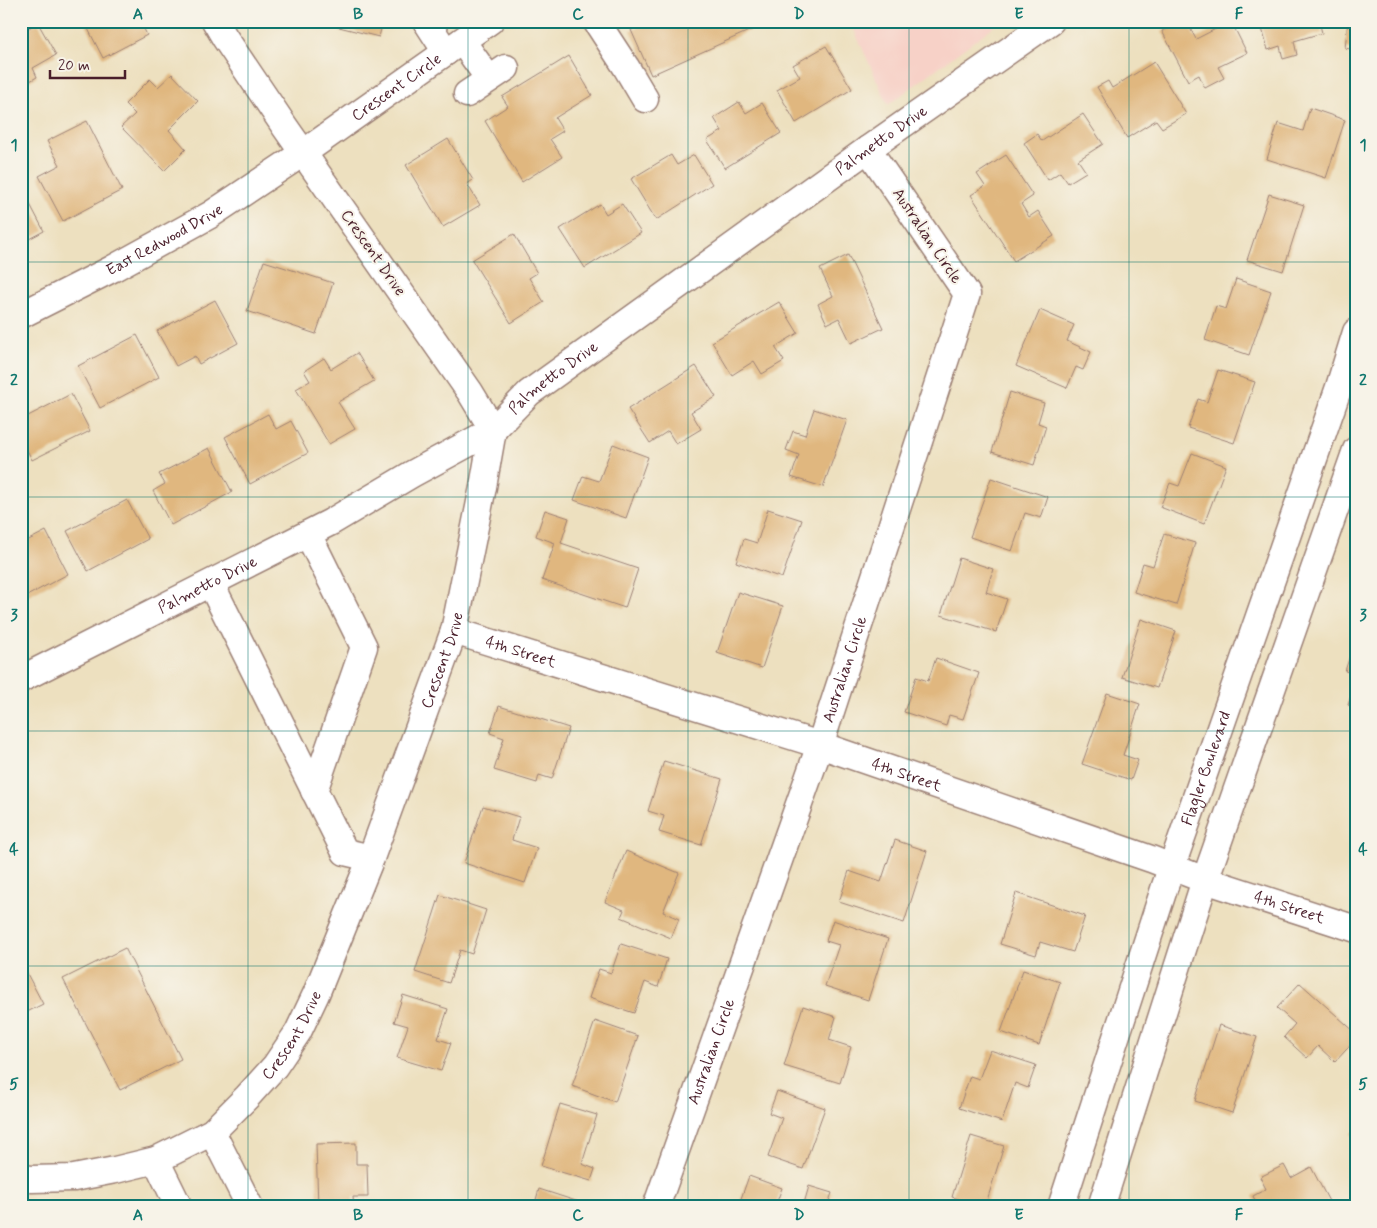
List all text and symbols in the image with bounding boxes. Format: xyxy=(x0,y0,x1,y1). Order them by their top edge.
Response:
text: A xyxy=(133,4,143,25)
text: B xyxy=(353,4,363,25)
text: C xyxy=(572,4,584,25)
text: D xyxy=(793,4,805,25)
text: E xyxy=(1014,4,1024,25)
text: F xyxy=(1235,4,1244,25)
scale bar xyxy=(50,48,125,80)
street label: Crescent Circle xyxy=(347,48,446,126)
text: 20 m xyxy=(58,56,90,76)
street label: Palmetto Drive xyxy=(831,100,932,180)
text: 1 xyxy=(10,135,18,156)
text: 1 xyxy=(1359,135,1367,156)
street label: Australian Circle xyxy=(887,184,967,288)
street label: East Redwood Drive xyxy=(103,199,227,281)
street label: Crescent Drive xyxy=(335,206,411,300)
street label: Palmetto Drive xyxy=(504,336,603,419)
text: 2 xyxy=(10,370,18,391)
text: 2 xyxy=(1359,370,1367,391)
street label: Palmetto Drive xyxy=(154,550,261,618)
text: 3 xyxy=(10,605,18,626)
text: 3 xyxy=(1359,605,1367,626)
street label: Crescent Drive xyxy=(416,610,468,711)
street label: Australian Circle xyxy=(818,613,872,725)
street label: 4th Street xyxy=(483,631,559,673)
street label: Flagler Boulevard xyxy=(1176,709,1236,828)
street label: 4th Street xyxy=(869,753,945,797)
text: 4 xyxy=(9,839,19,860)
text: 4 xyxy=(1358,839,1368,860)
street label: 4th Street xyxy=(1251,886,1328,929)
street label: Crescent Drive xyxy=(257,987,327,1084)
street label: Australian Circle xyxy=(683,995,740,1107)
text: 5 xyxy=(9,1074,19,1095)
text: 5 xyxy=(1358,1074,1368,1095)
text: A xyxy=(133,1205,143,1226)
text: B xyxy=(353,1205,363,1226)
text: C xyxy=(572,1205,584,1226)
text: D xyxy=(793,1205,805,1226)
text: E xyxy=(1014,1205,1024,1226)
text: F xyxy=(1235,1205,1244,1226)

